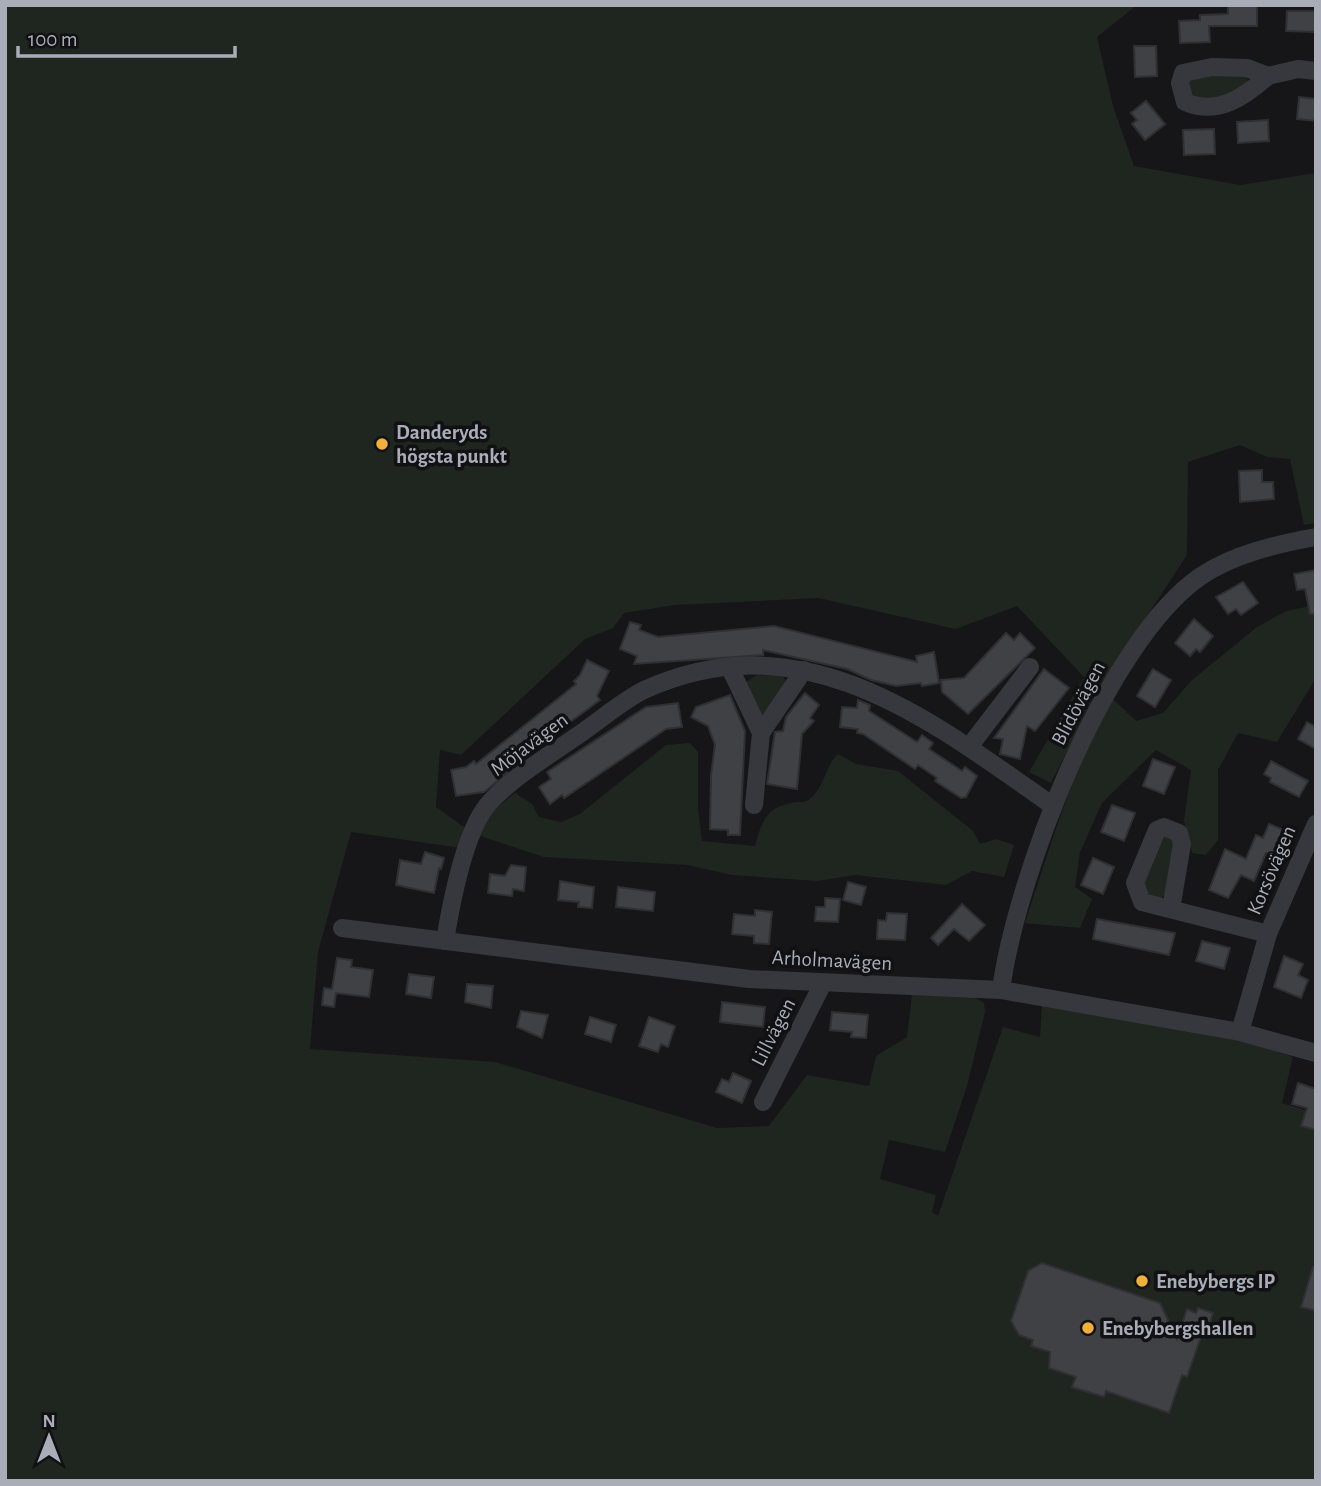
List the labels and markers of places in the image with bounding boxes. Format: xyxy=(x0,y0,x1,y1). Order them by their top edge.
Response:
place label: Danderyds högsta punkt xyxy=(396,422,507,467)
marker: Danderyds högsta punkt xyxy=(374,436,390,452)
place label: Enebybergs IP xyxy=(1156,1271,1276,1292)
marker: Enebybergs IP xyxy=(1134,1273,1150,1289)
place label: Enebybergshallen xyxy=(1102,1318,1254,1339)
marker: Enebybergshallen xyxy=(1080,1320,1096,1336)

